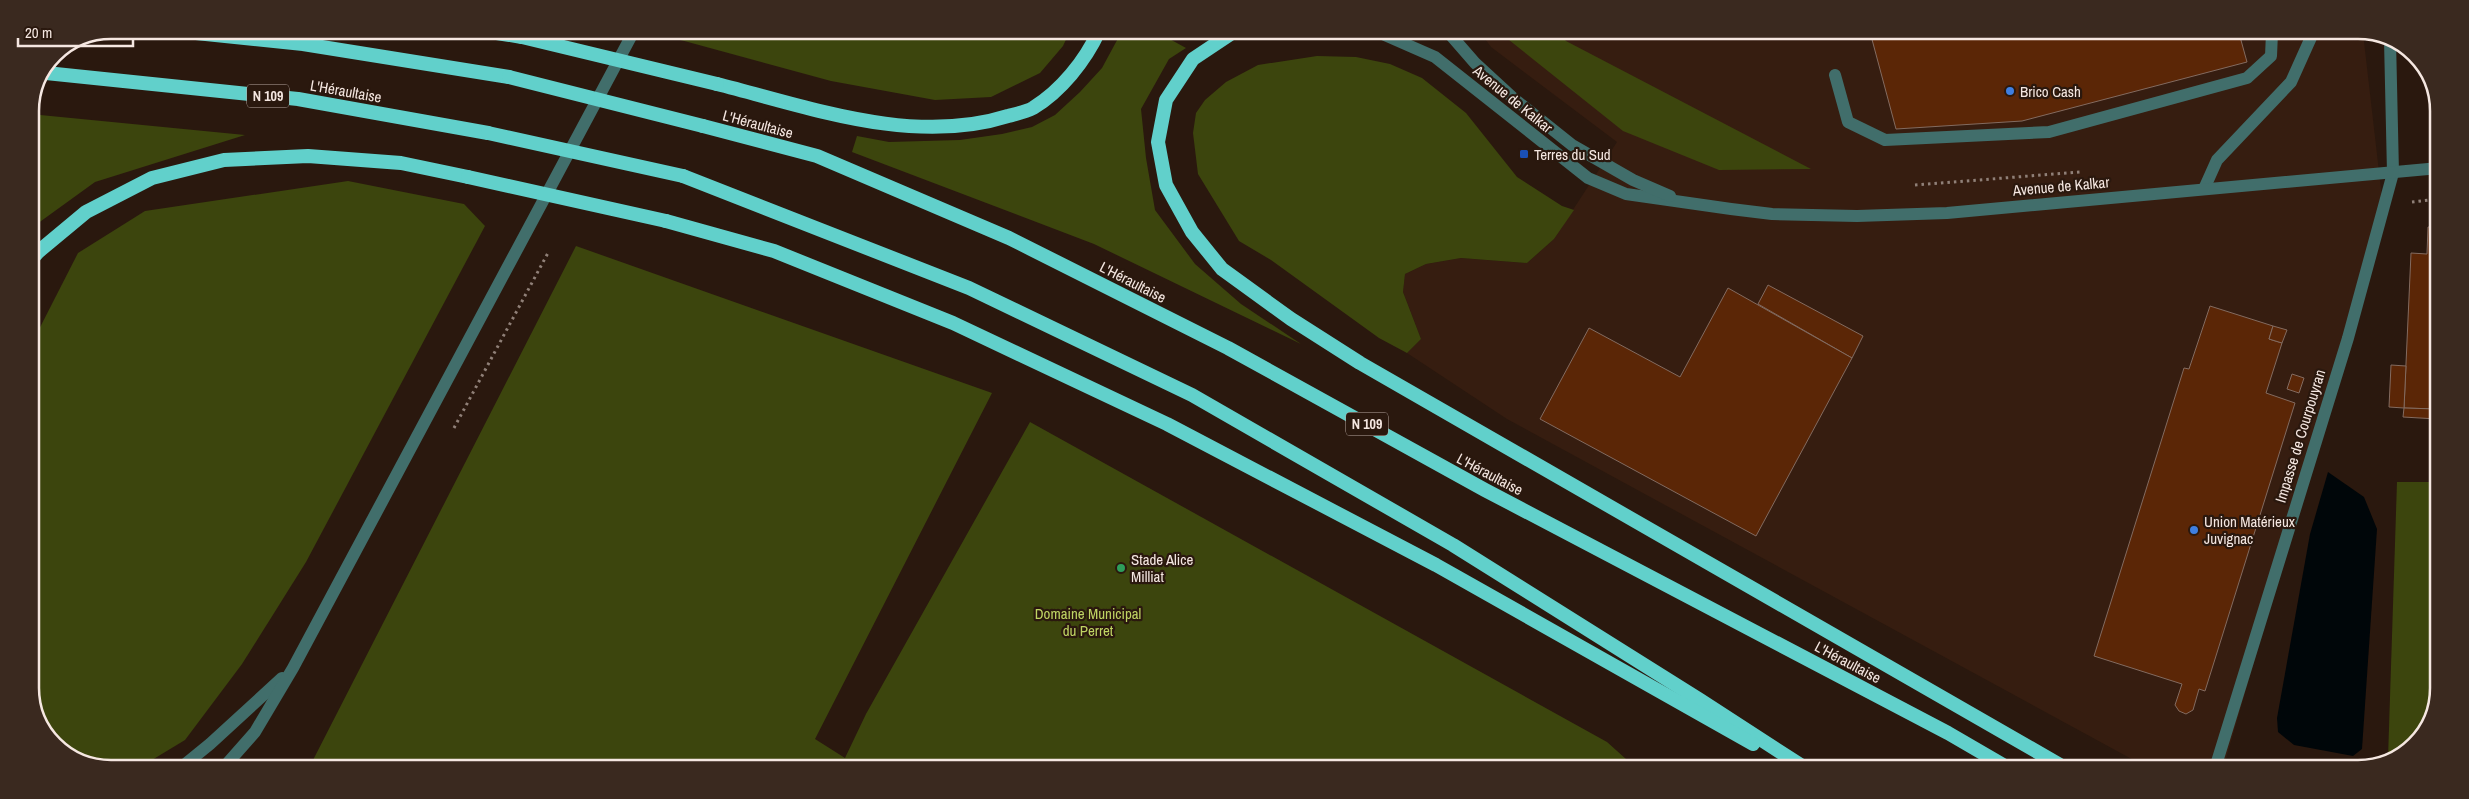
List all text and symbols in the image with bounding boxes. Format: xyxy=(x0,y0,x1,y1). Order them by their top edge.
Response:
scale bar xyxy=(18,15,132,47)
text: 20 m xyxy=(25,22,52,43)
street label: Avenue de Kalkar xyxy=(1468,60,1557,138)
street label: L'Héraultaise xyxy=(309,74,383,108)
place label: Brico Cash xyxy=(2020,81,2081,102)
road number: N 109 xyxy=(247,84,289,108)
marker: Brico Cash xyxy=(2004,85,2016,97)
street label: L'Héraultaise xyxy=(720,105,796,144)
place label: Terres du Sud xyxy=(1534,144,1611,165)
marker: Terres du Sud xyxy=(1518,148,1530,160)
street label: Avenue de Kalkar xyxy=(2011,171,2110,201)
street label: L'Héraultaise xyxy=(1096,256,1170,308)
street label: Impasse de Courpouyran xyxy=(2270,367,2330,505)
road number: N 109 xyxy=(1346,412,1388,436)
street label: L'Héraultaise xyxy=(1453,448,1527,500)
place label: Union Matérieux Juvignac xyxy=(2204,511,2296,549)
marker: Union Matérieux Juvignac xyxy=(2188,524,2200,536)
place label: Stade Alice Milliat xyxy=(1131,549,1193,587)
marker: Stade Alice Milliat xyxy=(1115,562,1127,574)
park label: Domaine Municipal du Perret xyxy=(1035,603,1141,641)
street label: L'Héraultaise xyxy=(1811,636,1885,688)

